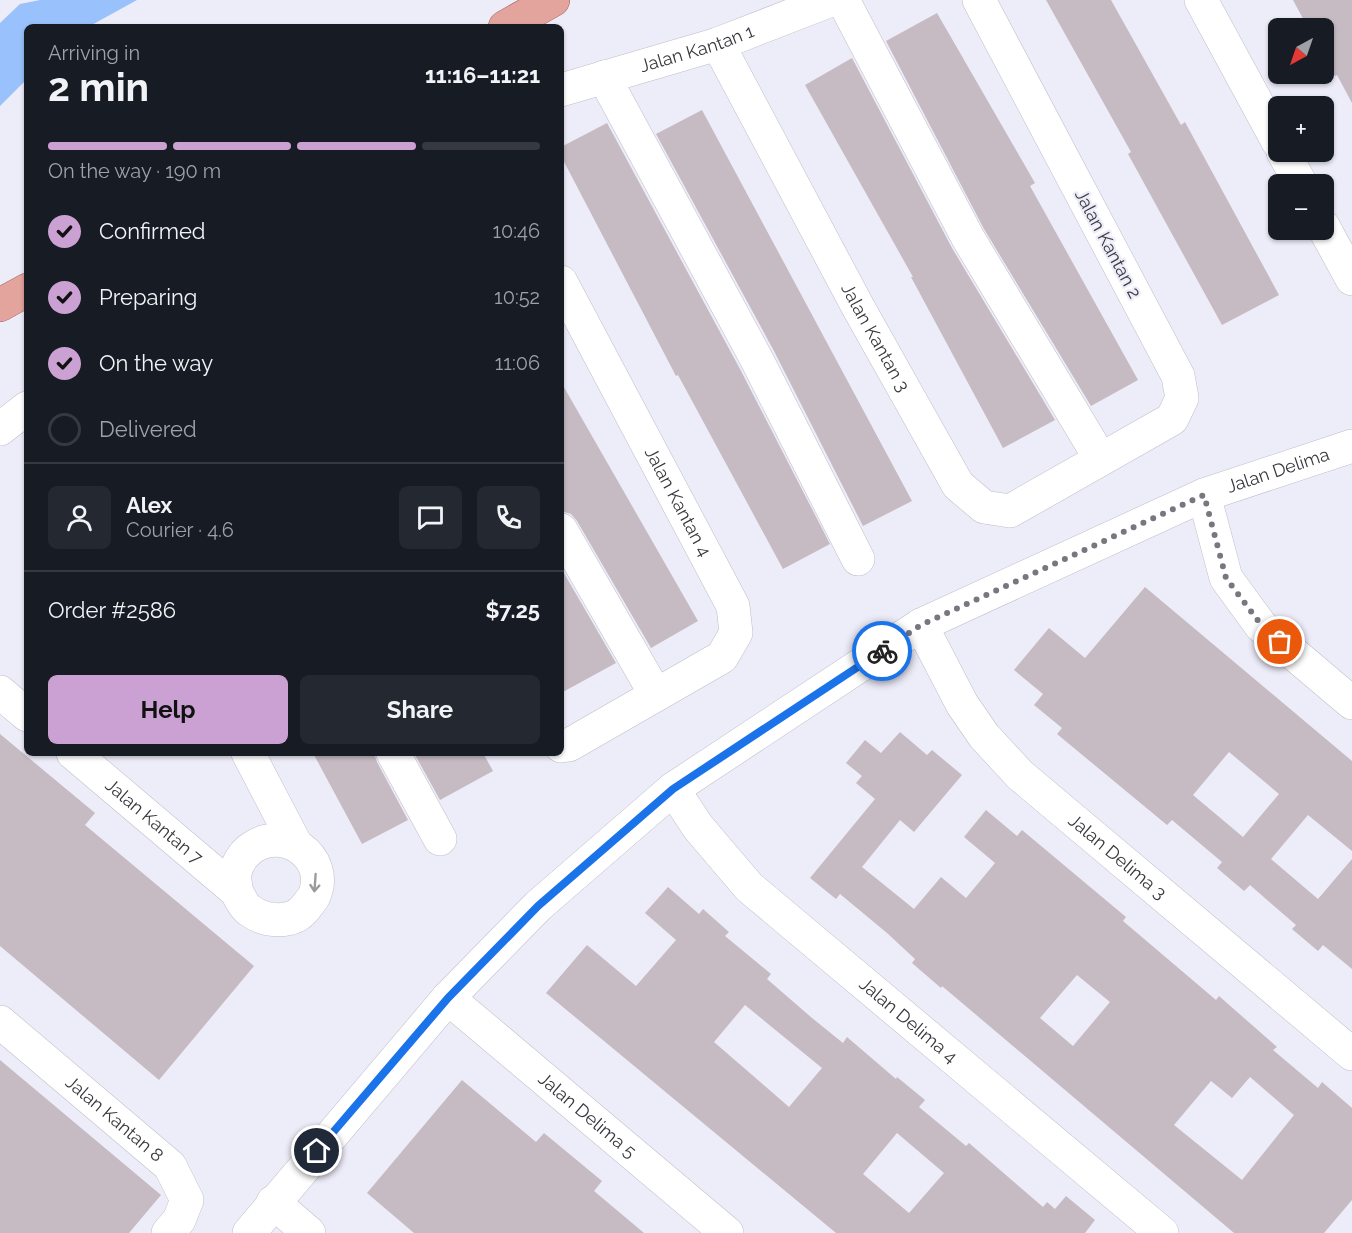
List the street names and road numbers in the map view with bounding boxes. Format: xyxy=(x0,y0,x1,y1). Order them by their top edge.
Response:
street label: Jalan Kantan 1 xyxy=(637,20,757,76)
street label: Jalan Kantan 2 xyxy=(1071,186,1146,302)
street label: Jalan Kantan 3 xyxy=(837,280,914,395)
street label: Jalan Kantan 4 xyxy=(641,443,716,560)
street label: Jalan Delima xyxy=(1224,443,1332,497)
street label: Jalan Kantan 7 xyxy=(101,774,207,868)
street label: Jalan Delima 3 xyxy=(1065,809,1171,903)
street label: Jalan Delima 4 xyxy=(855,973,962,1067)
street label: Jalan Delima 5 xyxy=(534,1068,641,1162)
street label: Jalan Kantan 8 xyxy=(62,1071,168,1166)

